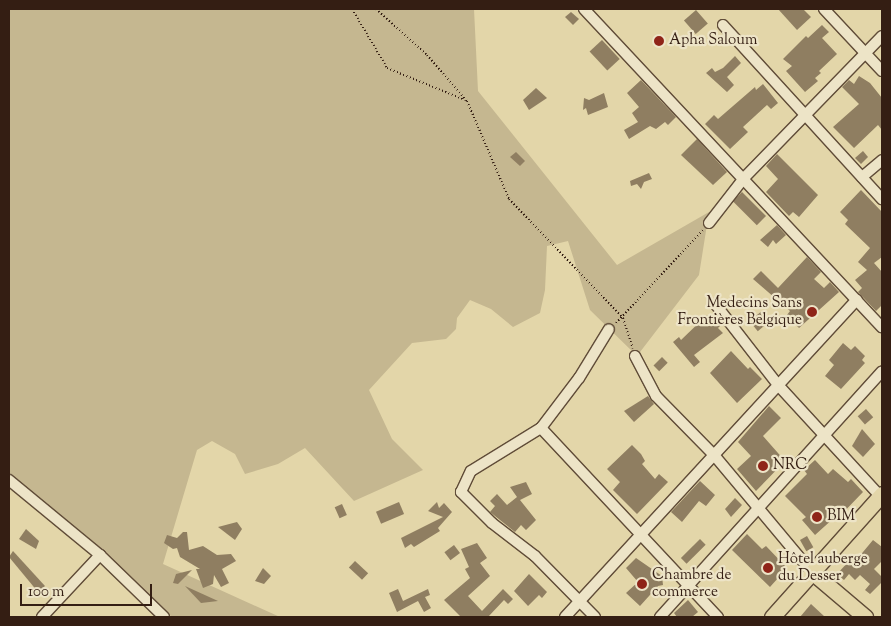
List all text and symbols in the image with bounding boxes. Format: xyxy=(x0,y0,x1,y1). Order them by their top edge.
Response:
place label: Apha Saloum xyxy=(669,32,757,50)
marker: Apha Saloum xyxy=(653,35,665,47)
place label: Medecins Sans Frontières Belgique xyxy=(678,294,802,329)
marker: Medecins Sans Frontières Belgique xyxy=(806,306,818,318)
place label: NRC xyxy=(773,457,807,475)
marker: NRC xyxy=(757,460,769,472)
place label: BIM xyxy=(827,508,855,526)
marker: BIM xyxy=(811,511,823,523)
place label: Hôtel auberge du Desser xyxy=(778,550,868,585)
marker: Hôtel auberge du Desser xyxy=(762,562,774,574)
place label: Chambre de commerce xyxy=(652,566,731,601)
scale bar xyxy=(22,574,155,606)
marker: Chambre de commerce xyxy=(636,578,648,590)
text: 100 m xyxy=(28,582,64,603)

